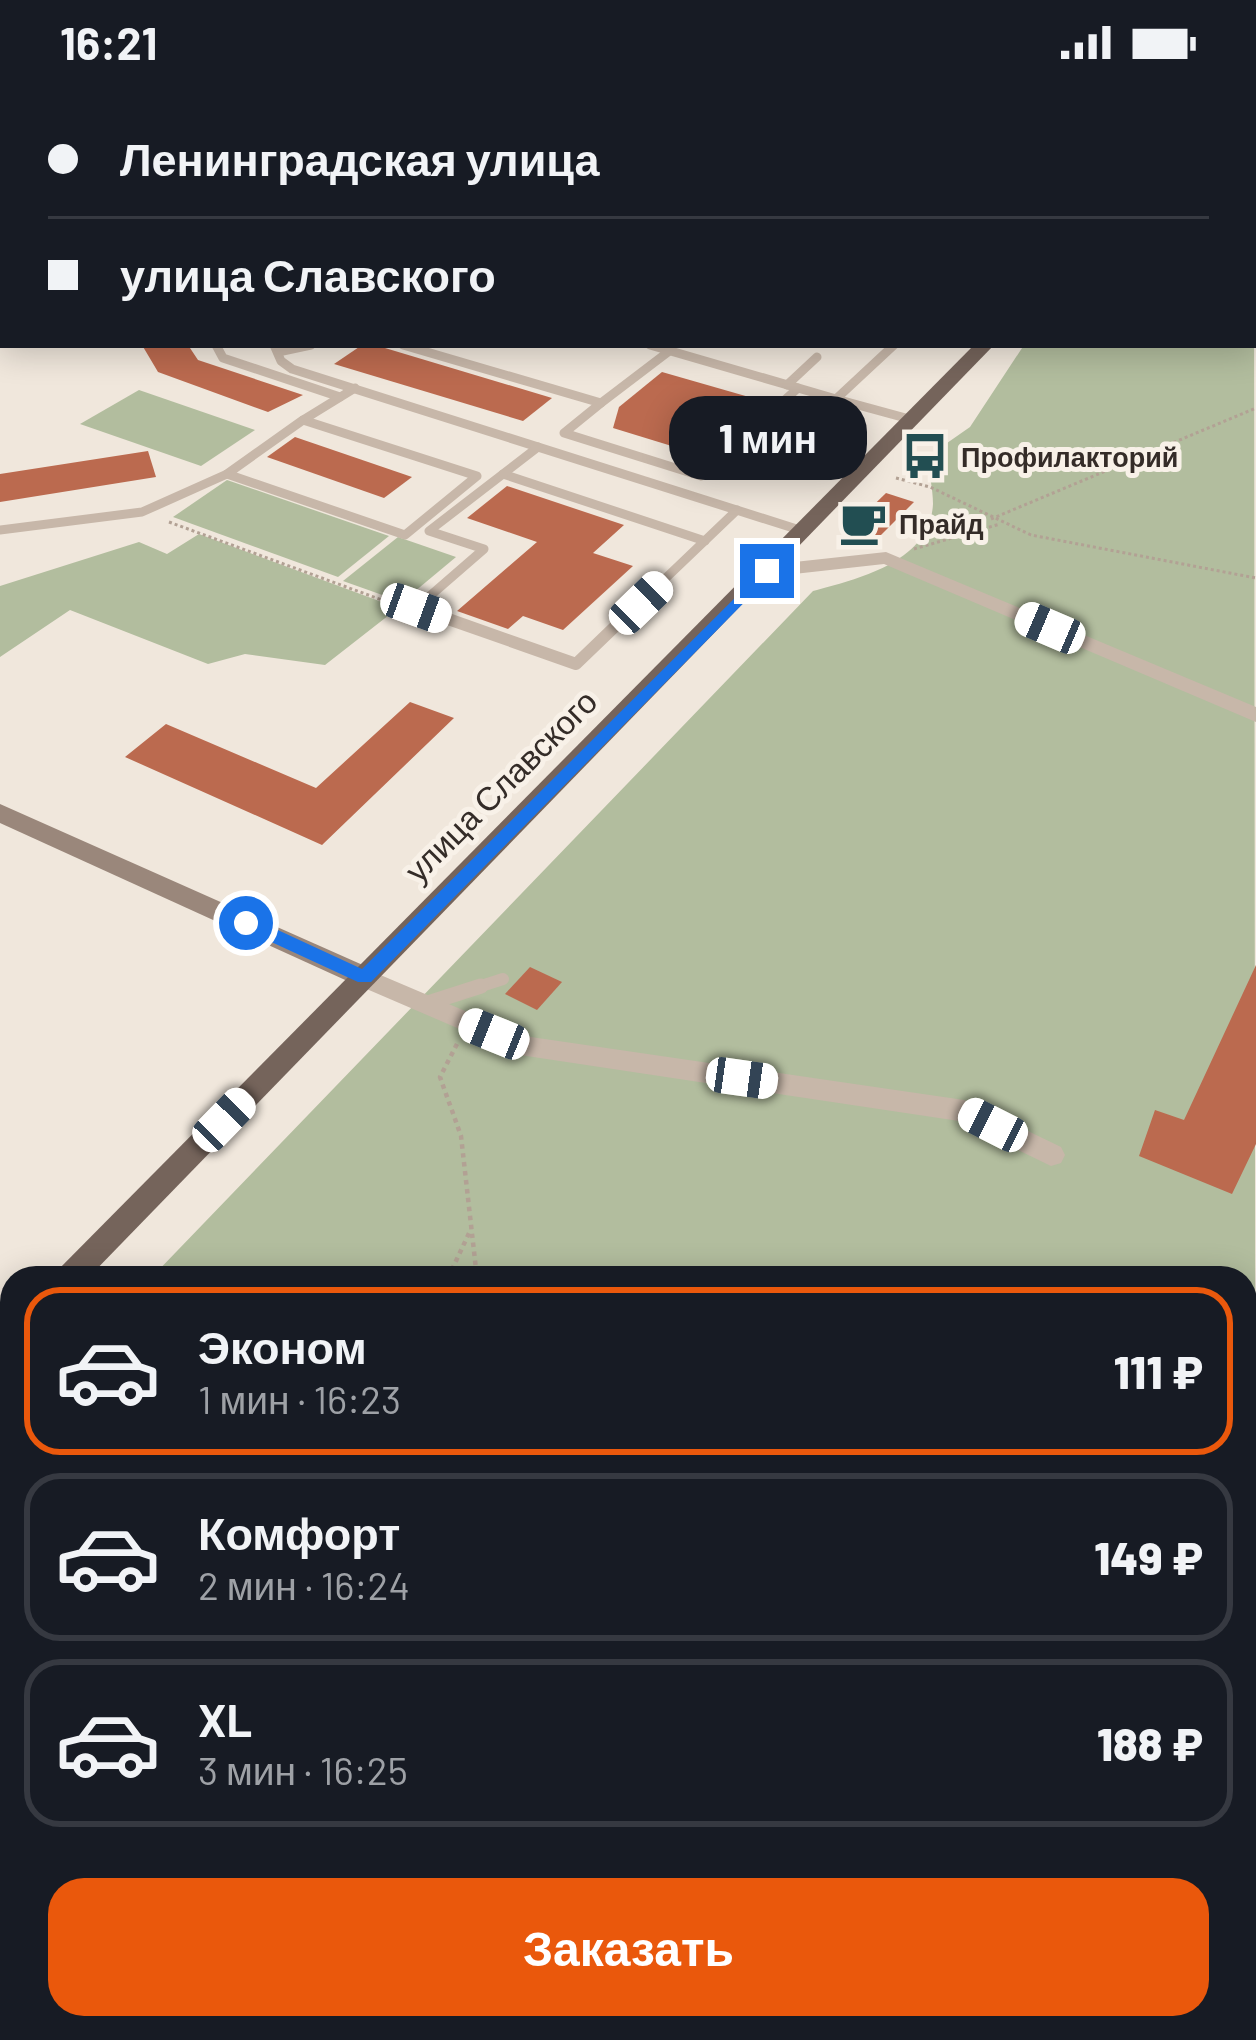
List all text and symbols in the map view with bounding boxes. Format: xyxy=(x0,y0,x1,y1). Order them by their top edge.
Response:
text: 16:21 xyxy=(60,15,157,69)
text: Ленинградская улица xyxy=(120,131,600,185)
text: улица Славского xyxy=(120,247,496,301)
callout: 1 мин xyxy=(668,397,866,481)
text: 1 мин xyxy=(719,414,817,461)
bus stop icon: Профилакторий xyxy=(900,431,950,481)
place label: Профилакторий xyxy=(961,440,1178,473)
cafe icon: Прайд xyxy=(838,498,888,548)
place label: Прайд xyxy=(899,507,984,540)
route end xyxy=(740,544,794,598)
car xyxy=(603,565,679,641)
car xyxy=(376,579,456,637)
car xyxy=(1010,597,1090,659)
street label: улица Славского xyxy=(396,681,604,889)
route start xyxy=(219,896,273,950)
car xyxy=(454,1004,534,1064)
car xyxy=(704,1055,780,1101)
car xyxy=(186,1082,262,1158)
car xyxy=(953,1093,1033,1157)
icon: car xyxy=(54,1317,162,1425)
text: Эконом xyxy=(198,1319,367,1373)
text: 111 ₽ xyxy=(1114,1344,1203,1398)
text: 1 мин · 16:23 xyxy=(198,1375,401,1422)
icon: car xyxy=(54,1503,162,1611)
text: Комфорт xyxy=(198,1505,400,1559)
text: 149 ₽ xyxy=(1094,1530,1203,1584)
text: 2 мин · 16:24 xyxy=(198,1561,410,1608)
icon: car xyxy=(54,1689,162,1797)
text: XL xyxy=(198,1692,252,1746)
text: 188 ₽ xyxy=(1097,1716,1203,1770)
text: 3 мин · 16:25 xyxy=(198,1746,408,1793)
button: Заказать xyxy=(48,1878,1209,2016)

